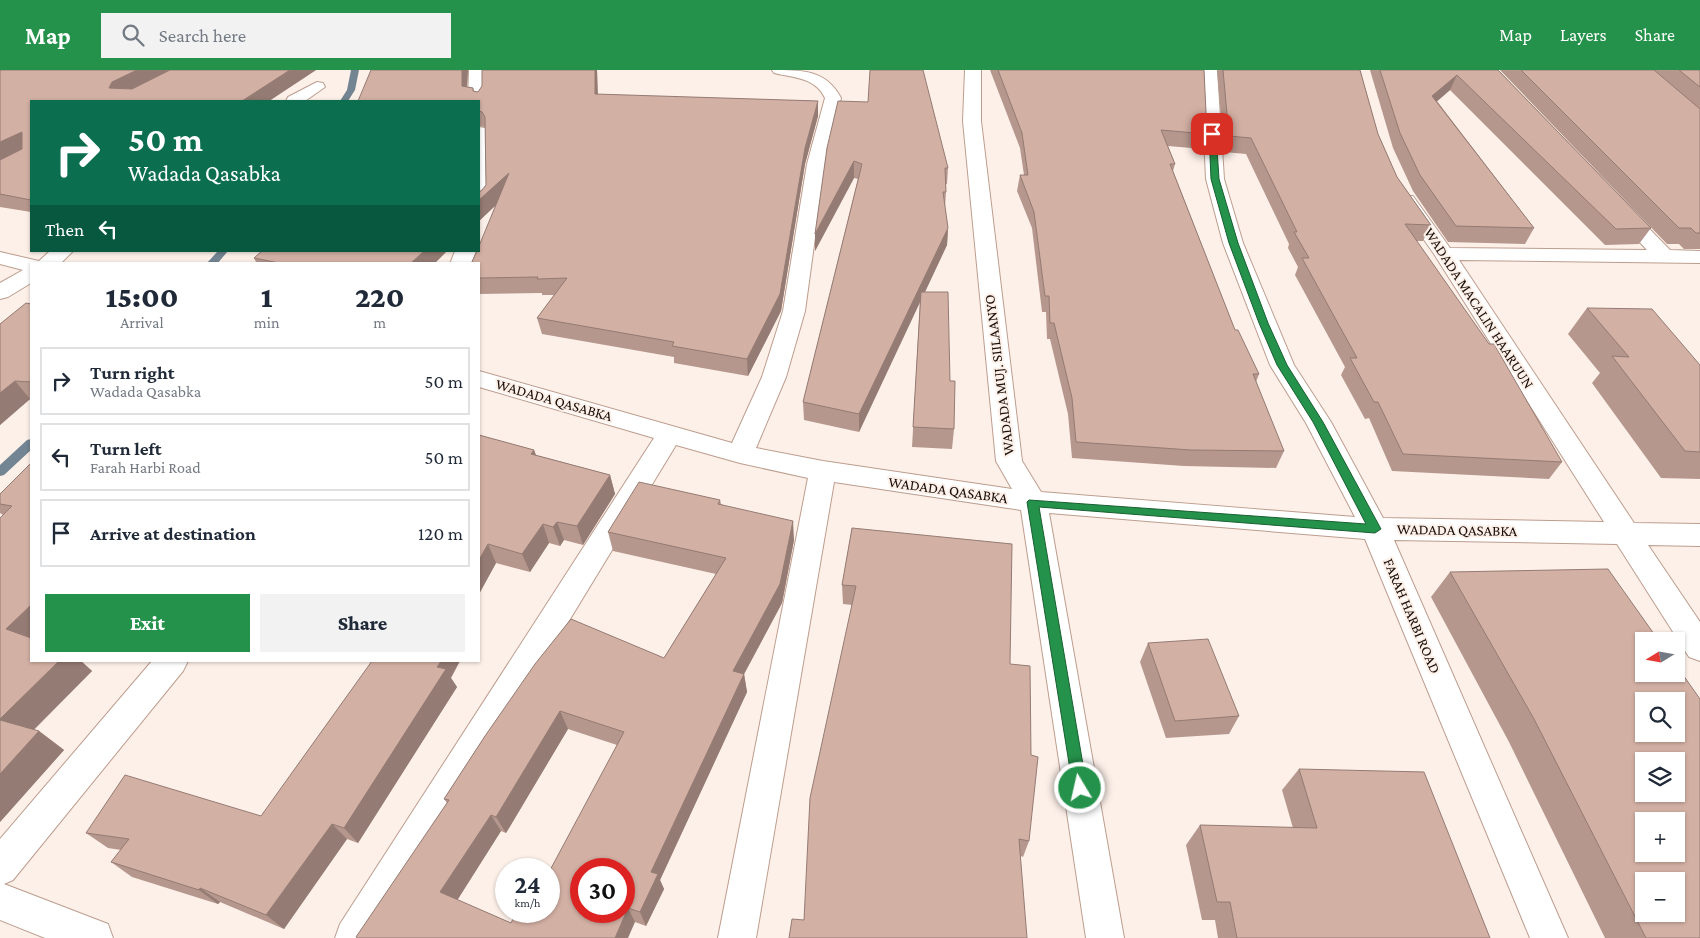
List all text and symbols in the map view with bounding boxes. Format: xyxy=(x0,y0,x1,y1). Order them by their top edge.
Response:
search box xyxy=(101,13,451,58)
icon: search xyxy=(119,21,147,49)
text: Map xyxy=(25,22,71,49)
text: Search here xyxy=(159,25,246,46)
text: Map xyxy=(1499,25,1532,45)
text: Layers xyxy=(1560,25,1607,45)
text: Share xyxy=(1635,25,1675,45)
pin xyxy=(1191,113,1233,155)
icon: right xyxy=(45,120,110,185)
text: 50 m xyxy=(128,120,203,159)
icon: arrive xyxy=(1198,120,1226,148)
text: Wadada Qasabka xyxy=(128,161,281,186)
icon: left xyxy=(94,215,122,243)
text: Then xyxy=(45,219,84,240)
street label: WADADA MACALIN HAARUUN xyxy=(1421,225,1537,392)
text: 15:00 xyxy=(105,280,178,313)
text: 1 xyxy=(261,280,273,313)
text: 220 xyxy=(355,280,405,313)
street label: WADADA MUJ. SIILAANYO xyxy=(981,293,1018,456)
text: Arrival xyxy=(120,314,164,331)
text: min xyxy=(254,314,279,331)
text: m xyxy=(373,314,386,331)
text: Turn right xyxy=(90,362,175,383)
icon: right xyxy=(47,367,75,395)
text: 50 m xyxy=(424,371,463,392)
street label: WADADA QASABKA xyxy=(494,376,615,424)
text: Wadada Qasabka xyxy=(90,383,201,400)
text: Turn left xyxy=(90,438,162,459)
icon: left xyxy=(47,443,75,471)
text: 50 m xyxy=(424,447,463,468)
text: Farah Harbi Road xyxy=(90,459,201,476)
street label: WADADA QASABKA xyxy=(887,474,1009,506)
icon: arrive xyxy=(47,519,75,547)
street label: WADADA QASABKA xyxy=(1397,521,1518,539)
text: Arrive at destination xyxy=(90,523,256,544)
text: 120 m xyxy=(418,523,463,544)
street label: FARAH HARBI ROAD xyxy=(1381,556,1443,676)
button: Exit xyxy=(45,594,250,652)
button: Share xyxy=(260,594,465,652)
north arrow xyxy=(1635,632,1685,682)
map controls xyxy=(1635,632,1685,922)
button: search xyxy=(1635,692,1685,742)
button: layers xyxy=(1635,752,1685,802)
position arrow xyxy=(1053,761,1105,813)
button: + xyxy=(1635,812,1685,862)
speed limit sign: 30 xyxy=(570,858,635,923)
text: 24 xyxy=(514,871,541,898)
button: − xyxy=(1635,872,1685,922)
text: km/h xyxy=(515,896,540,910)

